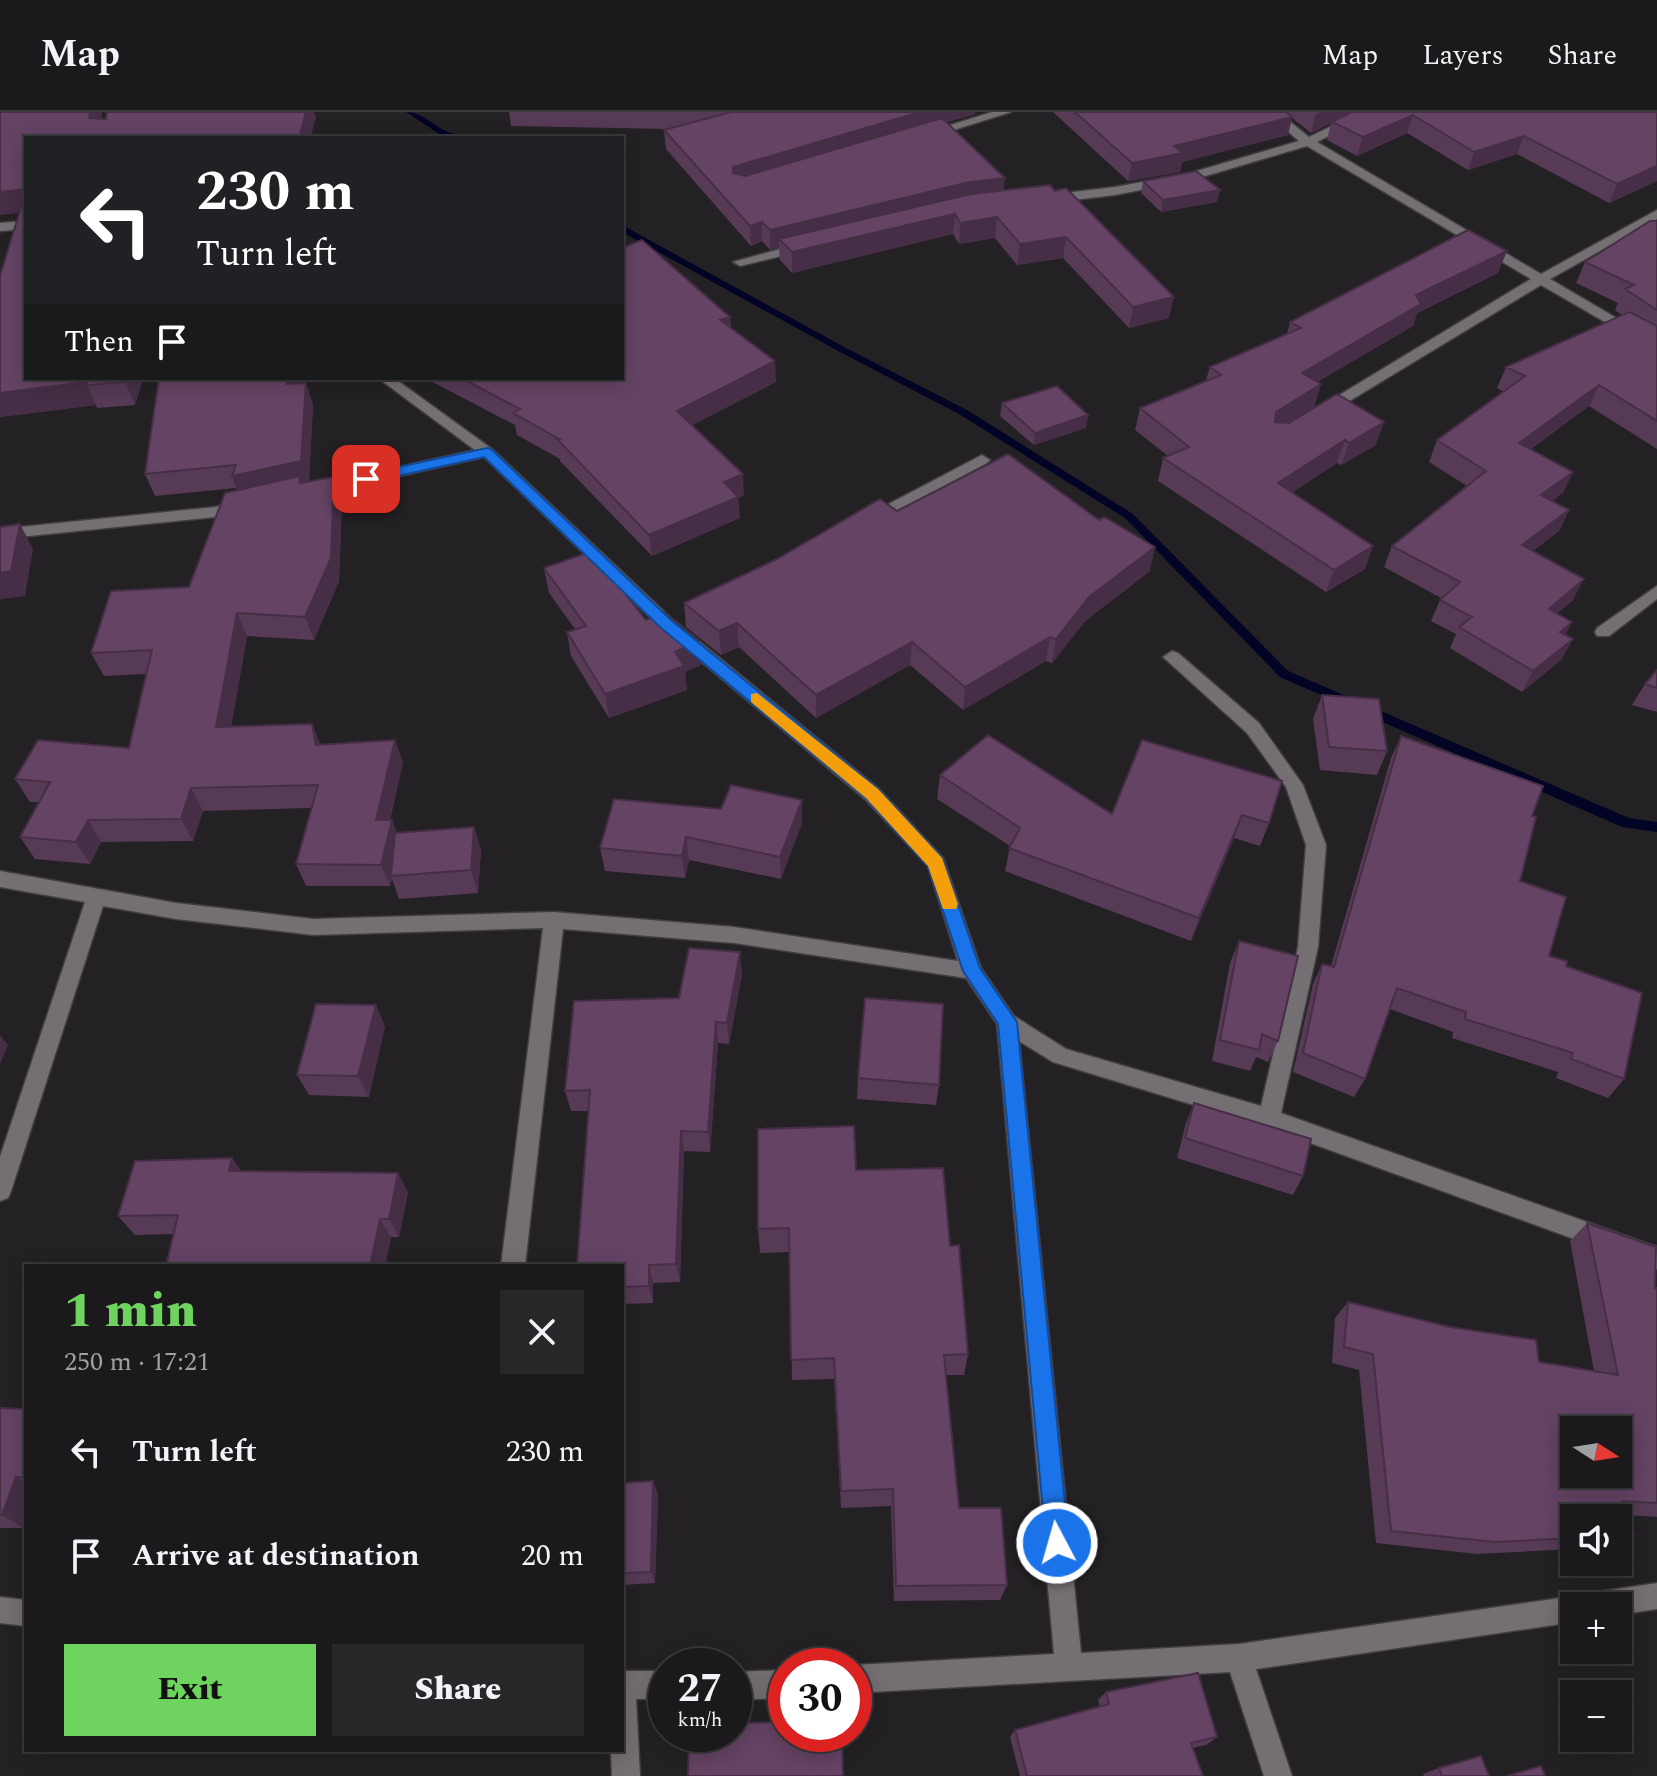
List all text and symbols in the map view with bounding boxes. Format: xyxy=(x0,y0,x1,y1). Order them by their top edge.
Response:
text: Map xyxy=(40,26,120,84)
text: Map xyxy=(1322,34,1378,77)
text: Layers xyxy=(1422,34,1504,77)
text: Share xyxy=(1548,34,1617,77)
text: 230 m xyxy=(196,150,355,235)
icon: left xyxy=(64,168,168,272)
text: Turn left xyxy=(196,227,337,282)
text: Then xyxy=(64,319,134,365)
icon: arrive xyxy=(150,320,194,364)
pin xyxy=(332,445,400,513)
icon: arrive xyxy=(344,457,388,501)
text: 1 min xyxy=(64,1275,197,1348)
button: close xyxy=(500,1290,584,1374)
text: 250 m · 17:21 xyxy=(64,1342,210,1382)
north arrow xyxy=(1560,1416,1632,1488)
map controls xyxy=(1560,1416,1632,1752)
text: Turn left xyxy=(132,1429,257,1475)
text: 230 m xyxy=(506,1429,584,1475)
icon: left xyxy=(64,1430,108,1474)
position arrow xyxy=(1015,1501,1099,1585)
button: sound xyxy=(1560,1504,1632,1576)
text: Arrive at destination xyxy=(132,1533,419,1579)
text: 20 m xyxy=(521,1533,584,1579)
icon: arrive xyxy=(64,1534,108,1578)
button: + xyxy=(1560,1592,1632,1664)
button: Exit xyxy=(64,1644,316,1736)
button: Share xyxy=(332,1644,584,1736)
speed limit sign: 30 xyxy=(768,1648,872,1752)
text: 27 xyxy=(678,1659,722,1720)
button: − xyxy=(1560,1680,1632,1752)
text: km/h xyxy=(678,1705,723,1735)

